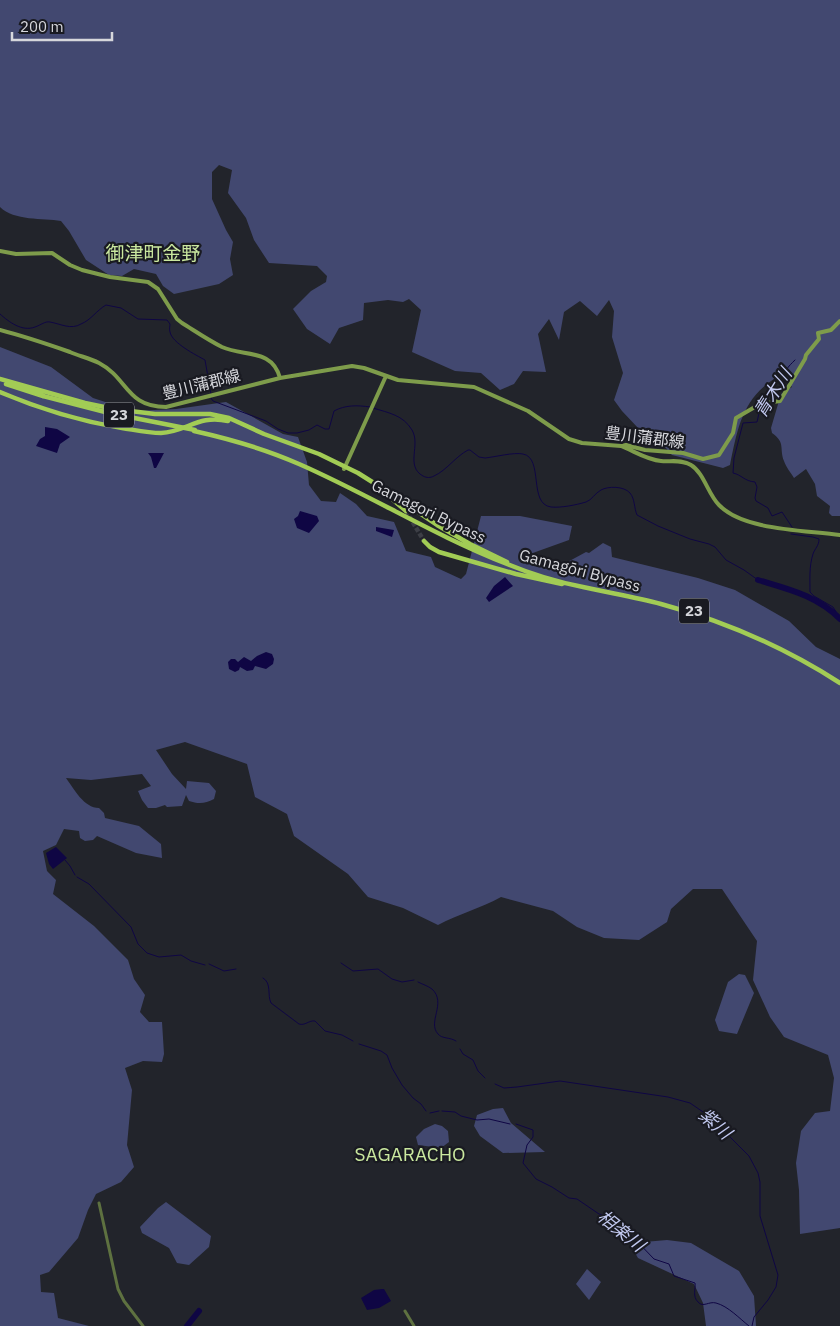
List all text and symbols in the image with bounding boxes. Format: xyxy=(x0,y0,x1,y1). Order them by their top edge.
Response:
scale bar xyxy=(12,10,112,42)
text: 200 m xyxy=(20,17,64,36)
district label: 御津町金野 xyxy=(105,241,201,265)
water label: 青木川 xyxy=(749,362,798,422)
street label: 豊川蒲郡線 xyxy=(160,365,242,403)
road number: 23 xyxy=(104,402,134,428)
street label: 豊川蒲郡線 xyxy=(604,422,686,452)
street label: Gamagori Bypass xyxy=(369,475,489,547)
street label: Gamagōri Bypass xyxy=(517,544,643,596)
road number: 23 xyxy=(679,598,709,624)
water label: 紫川 xyxy=(694,1103,738,1145)
district label: SAGARACHO xyxy=(354,1142,466,1166)
water label: 相楽川 xyxy=(593,1205,651,1258)

